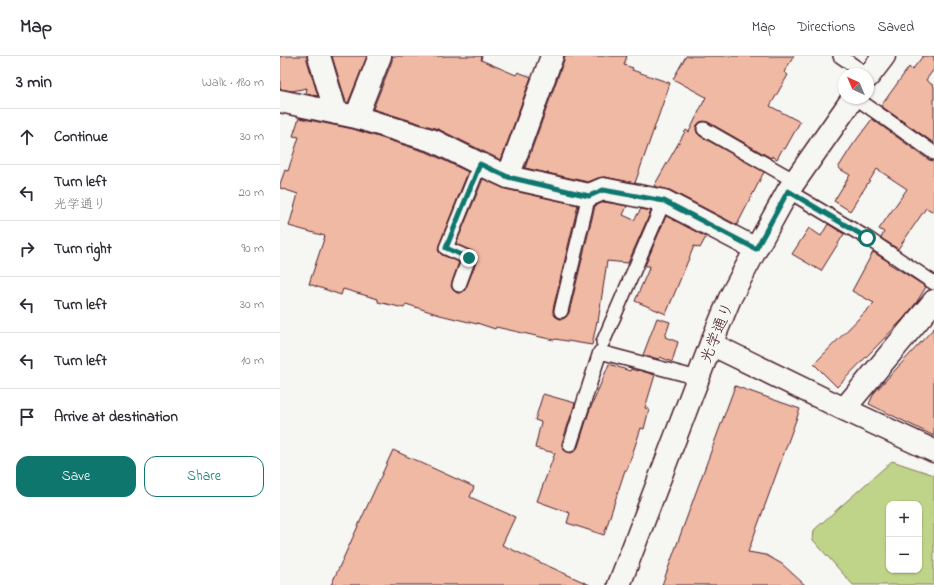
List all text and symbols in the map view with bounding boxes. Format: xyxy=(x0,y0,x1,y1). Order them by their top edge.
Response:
text: Map xyxy=(20,14,52,41)
text: Map xyxy=(752,17,775,38)
text: Directions xyxy=(797,17,855,38)
text: Saved xyxy=(877,17,914,38)
north arrow xyxy=(838,68,874,104)
text: 3 min xyxy=(16,70,52,95)
text: Walk · 180 m xyxy=(202,73,264,92)
icon: ahead xyxy=(16,126,38,148)
text: Continue xyxy=(54,126,108,148)
text: 30 m xyxy=(240,127,264,146)
text: Turn left xyxy=(54,171,107,193)
icon: left xyxy=(16,182,38,204)
text: 20 m xyxy=(239,183,264,202)
text: 光学通り xyxy=(54,195,106,214)
route start xyxy=(858,229,876,247)
icon: right xyxy=(16,238,38,260)
text: Turn right xyxy=(54,238,112,260)
text: 90 m xyxy=(241,239,264,258)
route end xyxy=(460,249,478,267)
icon: left xyxy=(16,294,38,316)
text: Turn left xyxy=(54,294,107,316)
text: 30 m xyxy=(240,295,264,314)
street label: 光学通り xyxy=(695,299,741,367)
icon: left xyxy=(16,350,38,372)
text: Turn left xyxy=(54,350,107,372)
text: 10 m xyxy=(241,351,264,370)
icon: arrive xyxy=(16,406,38,428)
text: Arrive at destination xyxy=(54,406,178,428)
button: Save xyxy=(16,456,136,497)
button: Share xyxy=(144,456,264,497)
map controls xyxy=(886,501,922,573)
button: + xyxy=(886,501,922,537)
button: − xyxy=(886,537,922,573)

